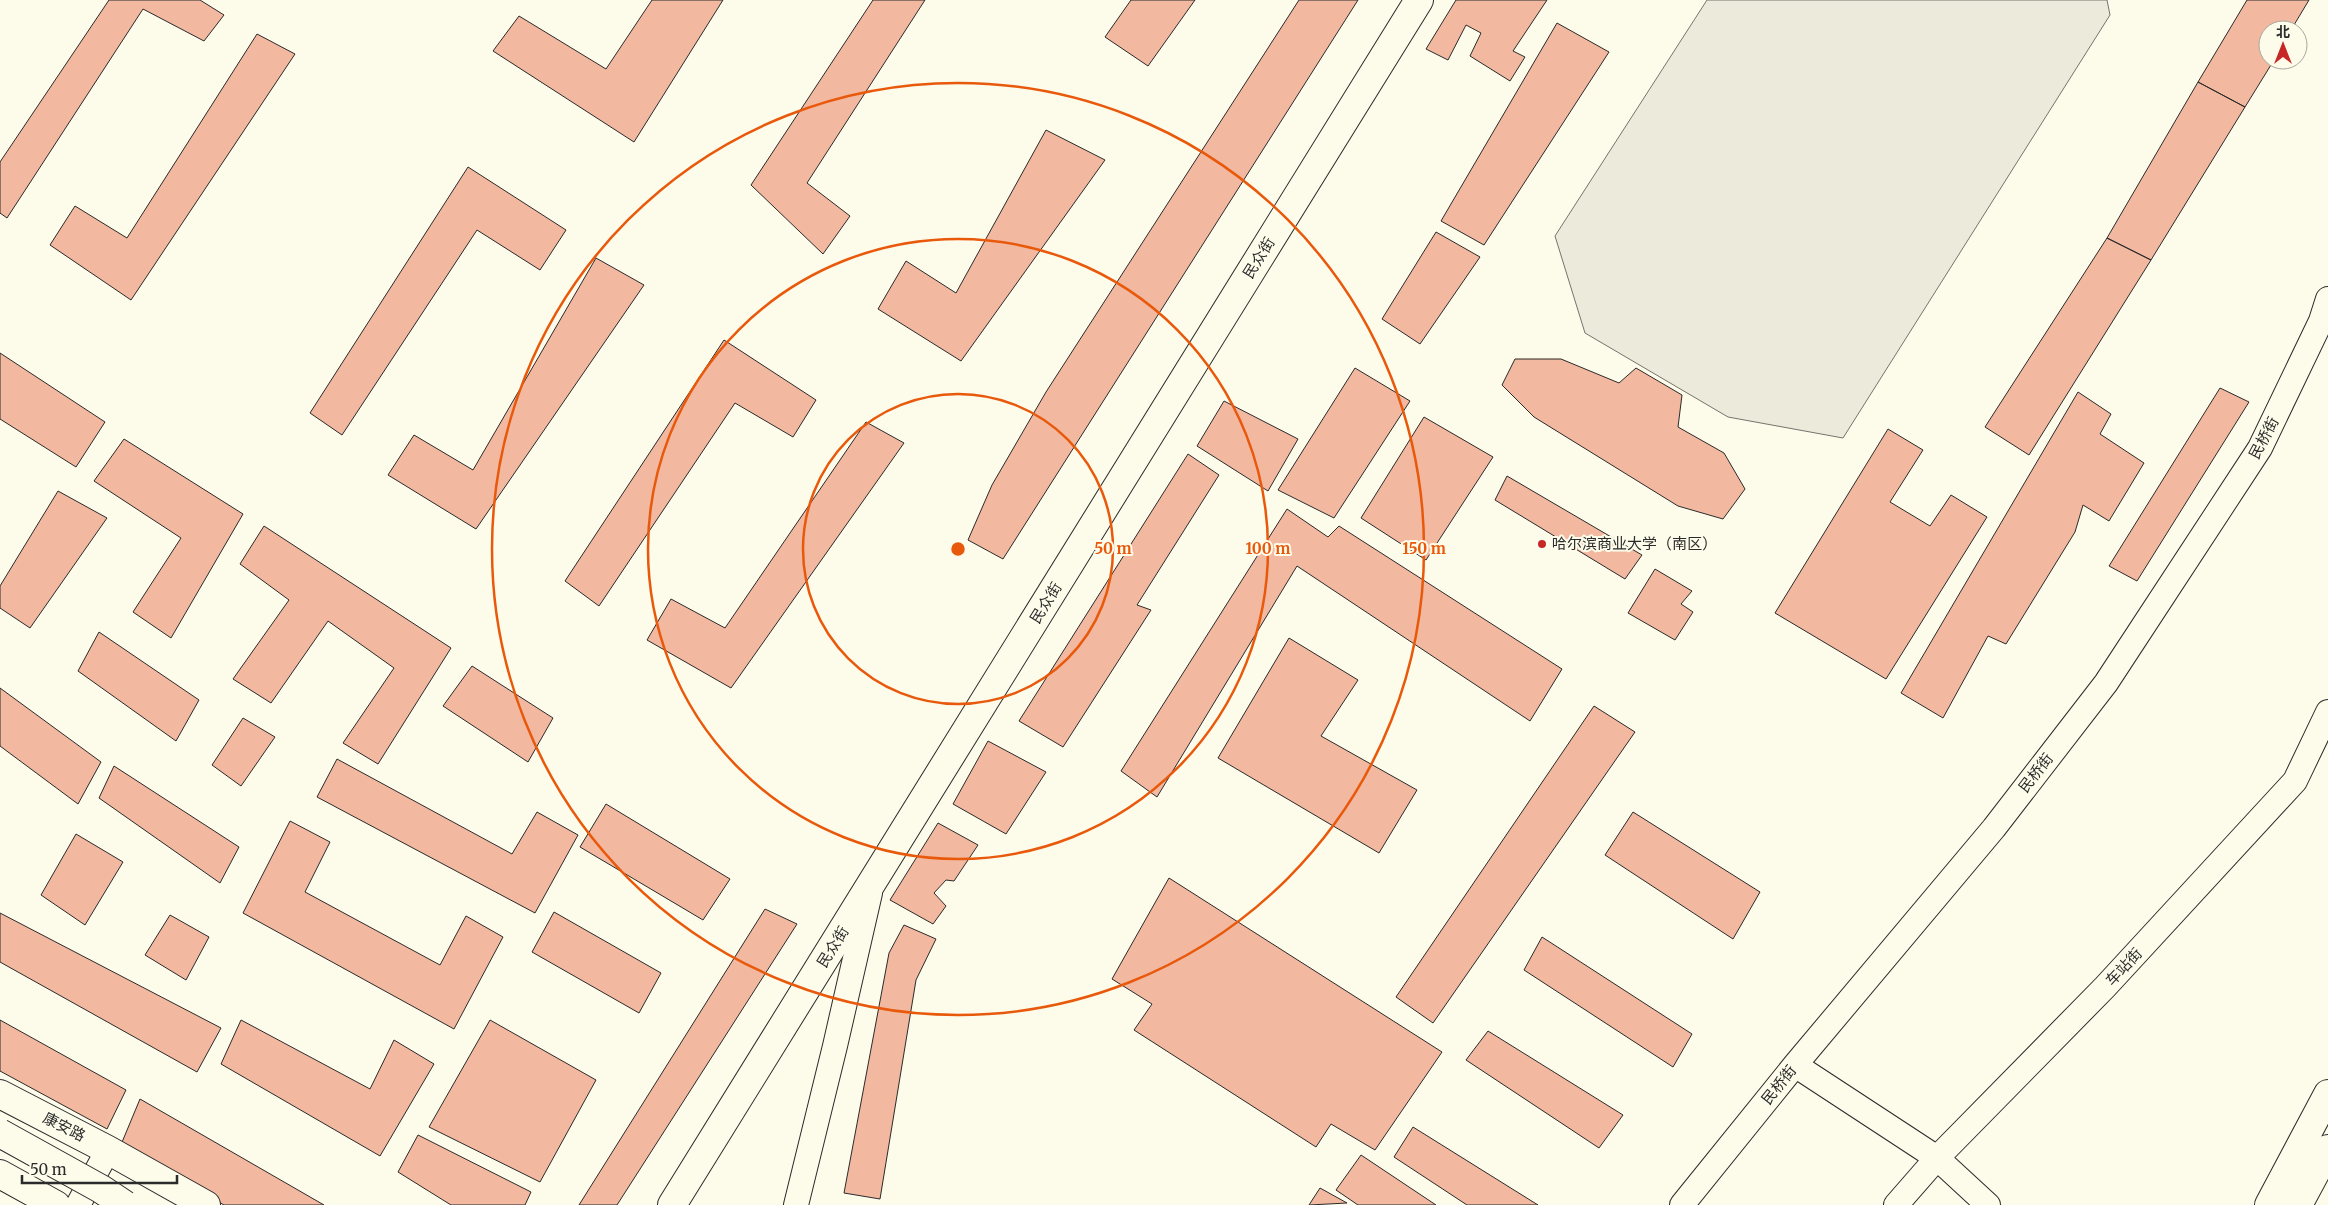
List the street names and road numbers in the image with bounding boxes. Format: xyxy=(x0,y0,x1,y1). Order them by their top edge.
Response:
street label: 民众街 xyxy=(1239,234,1279,282)
street label: 民桥街 xyxy=(2245,413,2283,462)
street label: 民众街 xyxy=(1026,579,1066,627)
street label: 民桥街 xyxy=(2014,749,2057,796)
street label: 民众街 xyxy=(813,923,853,971)
street label: 车站街 xyxy=(2101,944,2146,990)
street label: 民桥街 xyxy=(1757,1061,1800,1108)
street label: 康安路 xyxy=(40,1108,89,1145)

